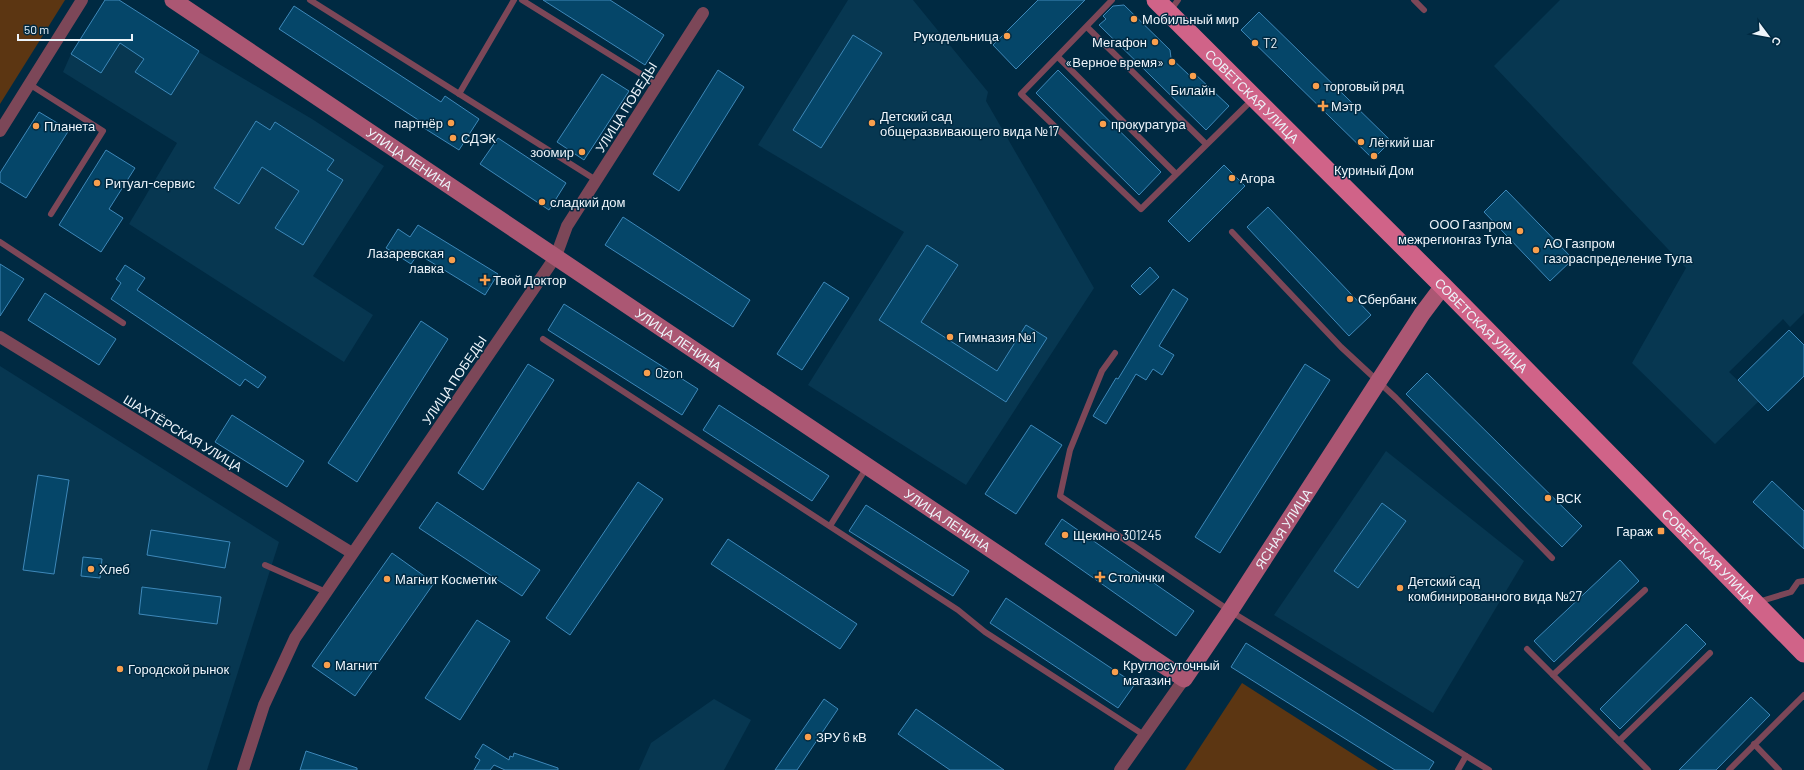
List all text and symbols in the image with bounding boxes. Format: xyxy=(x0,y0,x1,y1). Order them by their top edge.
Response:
place label: Мобильный мир xyxy=(1142,11,1239,27)
marker: Мобильный мир xyxy=(1129,14,1139,24)
scale bar xyxy=(18,16,132,42)
north arrow xyxy=(1748,16,1788,56)
text: 50 m xyxy=(24,22,49,36)
place label: Рукодельница xyxy=(913,28,1000,44)
marker: Рукодельница xyxy=(1002,31,1012,41)
place label: Мегафон xyxy=(1092,34,1147,50)
place label: T2 xyxy=(1263,35,1277,51)
text: С xyxy=(1769,35,1785,48)
marker: Мегафон xyxy=(1150,37,1160,47)
marker: T2 xyxy=(1250,38,1260,48)
street label: СОВЕТСКАЯ УЛИЦА xyxy=(1202,46,1303,146)
place label: «Верное время» xyxy=(1065,54,1164,70)
marker: «Верное время» xyxy=(1167,57,1177,67)
street label: УЛИЦА ПОБЕДЫ xyxy=(592,59,660,155)
marker: Билайн xyxy=(1188,71,1198,81)
place label: торговый ряд xyxy=(1324,78,1404,94)
marker: торговый ряд xyxy=(1311,81,1321,91)
place label: Билайн xyxy=(1170,82,1216,98)
place label: Мэтр xyxy=(1331,98,1362,114)
marker: Мэтр xyxy=(1318,101,1328,111)
place label: Детский сад общеразвивающего вида №17 xyxy=(880,108,1059,139)
place label: партнёр xyxy=(394,115,443,131)
place label: прокуратура xyxy=(1111,116,1187,132)
place label: Планета xyxy=(44,118,96,134)
marker: партнёр xyxy=(446,118,456,128)
marker: Детский сад общеразвивающего вида №17 xyxy=(867,118,877,128)
marker: прокуратура xyxy=(1098,119,1108,129)
marker: Планета xyxy=(31,121,41,131)
street label: УЛИЦА ЛЕНИНА xyxy=(363,124,456,194)
place label: СДЭК xyxy=(461,130,496,146)
marker: СДЭК xyxy=(448,133,458,143)
place label: Лёгкий шаг xyxy=(1369,134,1435,150)
marker: Лёгкий шаг xyxy=(1356,137,1366,147)
place label: зоомир xyxy=(530,144,574,160)
marker: зоомир xyxy=(577,147,587,157)
marker: Куриный Дом xyxy=(1369,151,1379,161)
place label: Куриный Дом xyxy=(1334,162,1414,178)
place label: Агора xyxy=(1240,170,1276,186)
marker: Агора xyxy=(1227,173,1237,183)
place label: Ритуал-сервис xyxy=(105,175,195,191)
marker: Ритуал-сервис xyxy=(92,178,102,188)
place label: сладкий дом xyxy=(550,194,626,210)
marker: сладкий дом xyxy=(537,197,547,207)
place label: ООО Газпром межрегионгаз Тула xyxy=(1398,216,1513,247)
marker: ООО Газпром межрегионгаз Тула xyxy=(1515,226,1525,236)
place label: АО Газпром газораспределение Тула xyxy=(1544,235,1693,266)
place label: Лазаревская лавка xyxy=(367,245,445,276)
marker: АО Газпром газораспределение Тула xyxy=(1531,245,1541,255)
marker: Лазаревская лавка xyxy=(447,255,457,265)
place label: Твой Доктор xyxy=(493,272,567,288)
marker: Твой Доктор xyxy=(480,275,490,285)
street label: СОВЕТСКАЯ УЛИЦА xyxy=(1432,275,1532,376)
place label: Сбербанк xyxy=(1358,291,1417,307)
marker: Сбербанк xyxy=(1345,294,1355,304)
street label: УЛИЦА ЛЕНИНА xyxy=(632,305,725,374)
place label: Гимназия №1 xyxy=(958,329,1036,345)
marker: Гимназия №1 xyxy=(945,332,955,342)
street label: УЛИЦА ПОБЕДЫ xyxy=(418,333,490,427)
place label: Ozon xyxy=(655,365,683,381)
marker: Ozon xyxy=(642,368,652,378)
street label: ШАХТЁРСКАЯ УЛИЦА xyxy=(121,391,246,475)
street label: УЛИЦА ЛЕНИНА xyxy=(901,485,994,555)
street label: ЯСНАЯ УЛИЦА xyxy=(1251,485,1315,572)
place label: ВСК xyxy=(1556,490,1582,506)
marker: ВСК xyxy=(1543,493,1553,503)
street label: СОВЕТСКАЯ УЛИЦА xyxy=(1659,505,1759,607)
place label: Гараж xyxy=(1616,523,1653,539)
marker: Гараж xyxy=(1656,526,1666,536)
place label: Щекино 301245 xyxy=(1073,527,1162,543)
marker: Щекино 301245 xyxy=(1060,530,1070,540)
place label: Хлеб xyxy=(99,561,130,577)
marker: Хлеб xyxy=(86,564,96,574)
place label: Столички xyxy=(1108,569,1165,585)
place label: Магнит Косметик xyxy=(395,571,497,587)
marker: Столички xyxy=(1095,572,1105,582)
place label: Детский сад комбинированного вида №27 xyxy=(1408,573,1582,604)
marker: Магнит Косметик xyxy=(382,574,392,584)
marker: Детский сад комбинированного вида №27 xyxy=(1395,583,1405,593)
place label: Магнит xyxy=(335,657,378,673)
place label: Круглосуточный магазин xyxy=(1123,657,1220,688)
marker: Магнит xyxy=(322,660,332,670)
place label: Городской рынок xyxy=(128,661,230,677)
marker: Городской рынок xyxy=(115,664,125,674)
marker: Круглосуточный магазин xyxy=(1110,667,1120,677)
place label: ЗРУ 6 кВ xyxy=(816,729,867,745)
marker: ЗРУ 6 кВ xyxy=(803,732,813,742)

